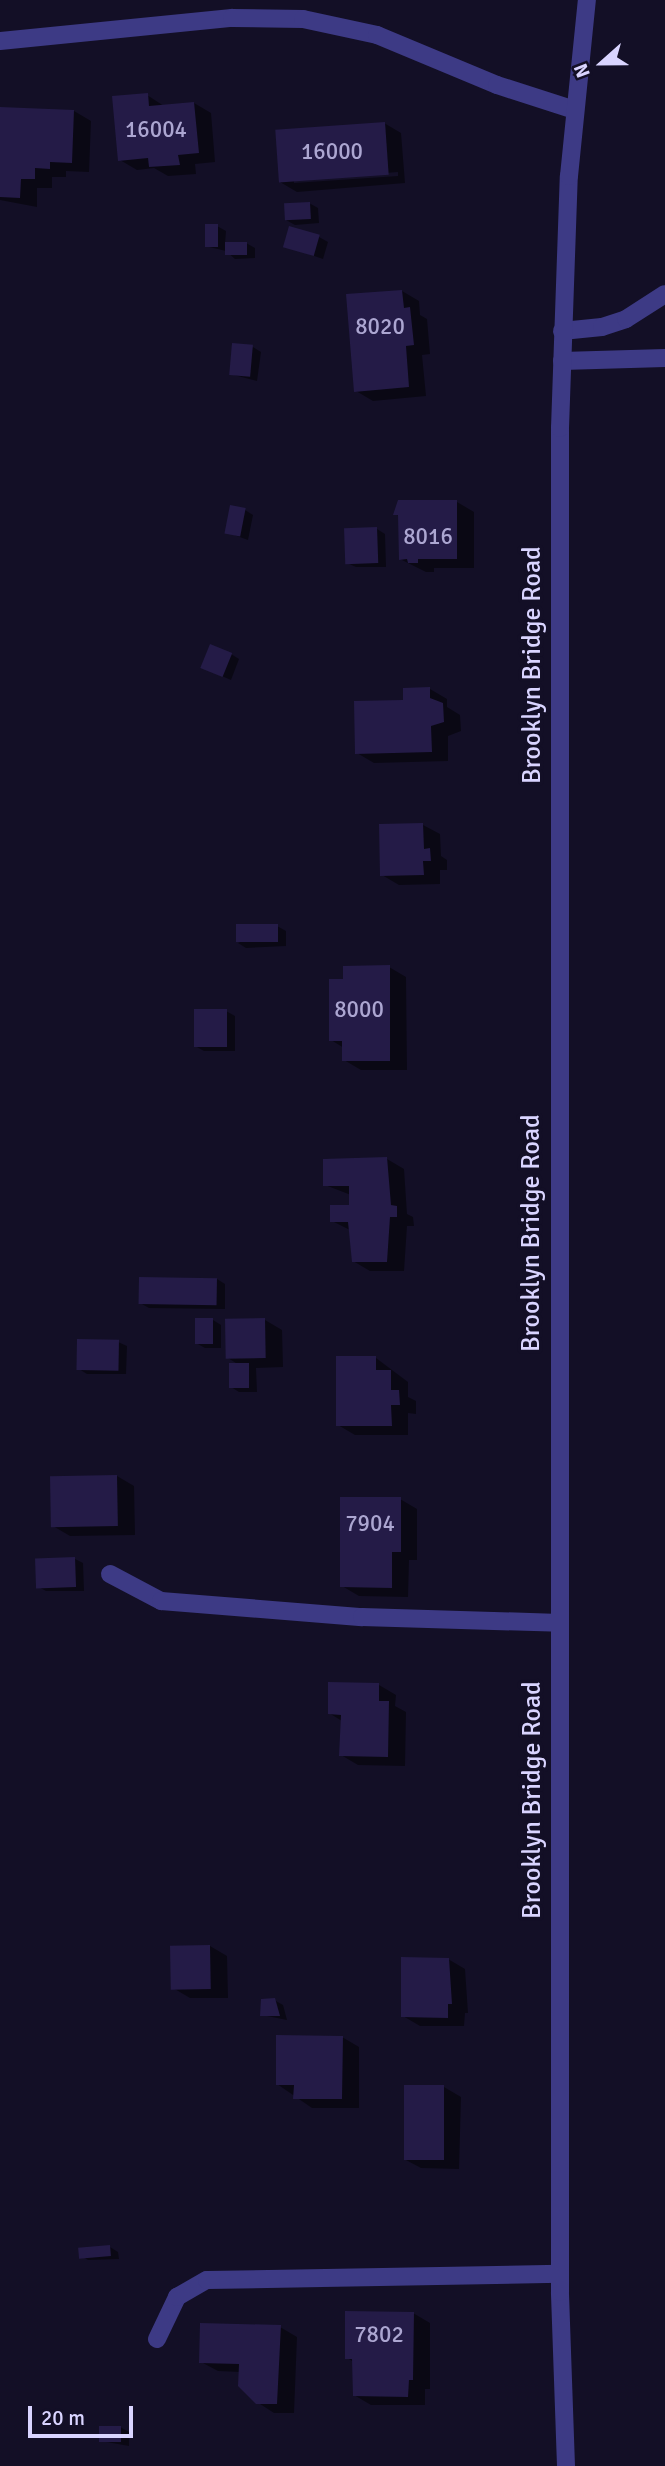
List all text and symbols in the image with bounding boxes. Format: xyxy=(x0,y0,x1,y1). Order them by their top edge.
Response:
north arrow xyxy=(567,28,637,98)
text: N xyxy=(569,60,596,81)
house number: 16004 xyxy=(125,116,187,144)
house number: 16000 xyxy=(301,138,363,166)
house number: 8020 xyxy=(355,313,405,341)
house number: 8016 xyxy=(403,523,453,551)
street label: Brooklyn Bridge Road xyxy=(517,546,549,784)
house number: 8000 xyxy=(334,996,384,1024)
street label: Brooklyn Bridge Road xyxy=(516,1114,548,1352)
house number: 7904 xyxy=(345,1510,395,1538)
street label: Brooklyn Bridge Road xyxy=(517,1681,549,1919)
house number: 7802 xyxy=(354,2321,404,2349)
scale bar xyxy=(32,2392,136,2436)
text: 20 m xyxy=(41,2405,85,2431)

